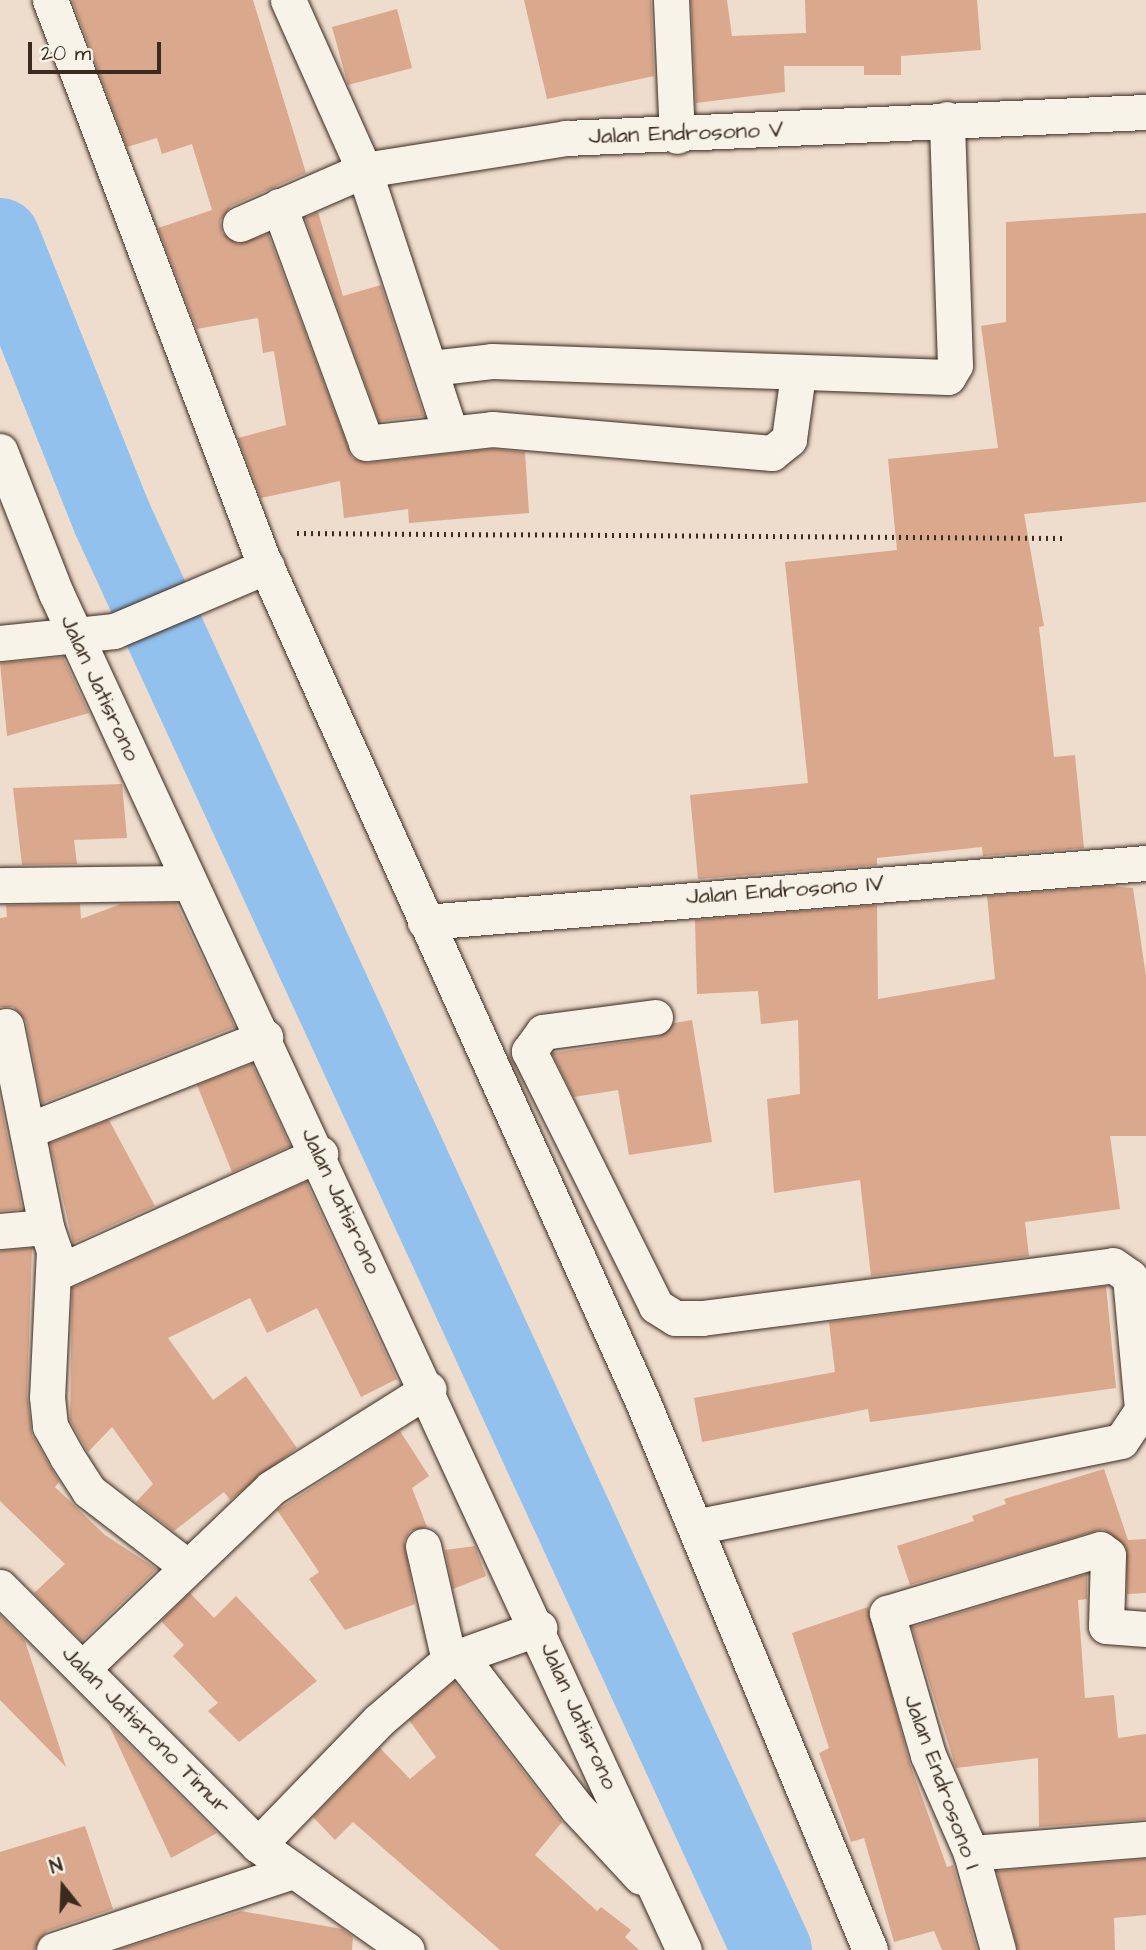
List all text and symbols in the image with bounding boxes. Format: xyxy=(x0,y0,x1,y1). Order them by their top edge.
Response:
scale bar xyxy=(32,28,164,72)
text: 20 m xyxy=(41,39,91,68)
street label: Jalan Endrosono V xyxy=(588,116,784,150)
street label: Jalan Jatisrono xyxy=(54,610,146,766)
street label: Jalan Endrosono IV xyxy=(685,869,885,911)
street label: Jalan Jatisrono xyxy=(295,1123,387,1279)
street label: Jalan Jatisrono xyxy=(534,1638,624,1794)
street label: Jalan Jatisrono Timur xyxy=(56,1640,236,1820)
street label: Jalan Endrosono I xyxy=(898,1691,986,1873)
north arrow xyxy=(28,1852,98,1922)
text: N xyxy=(47,1852,66,1881)

